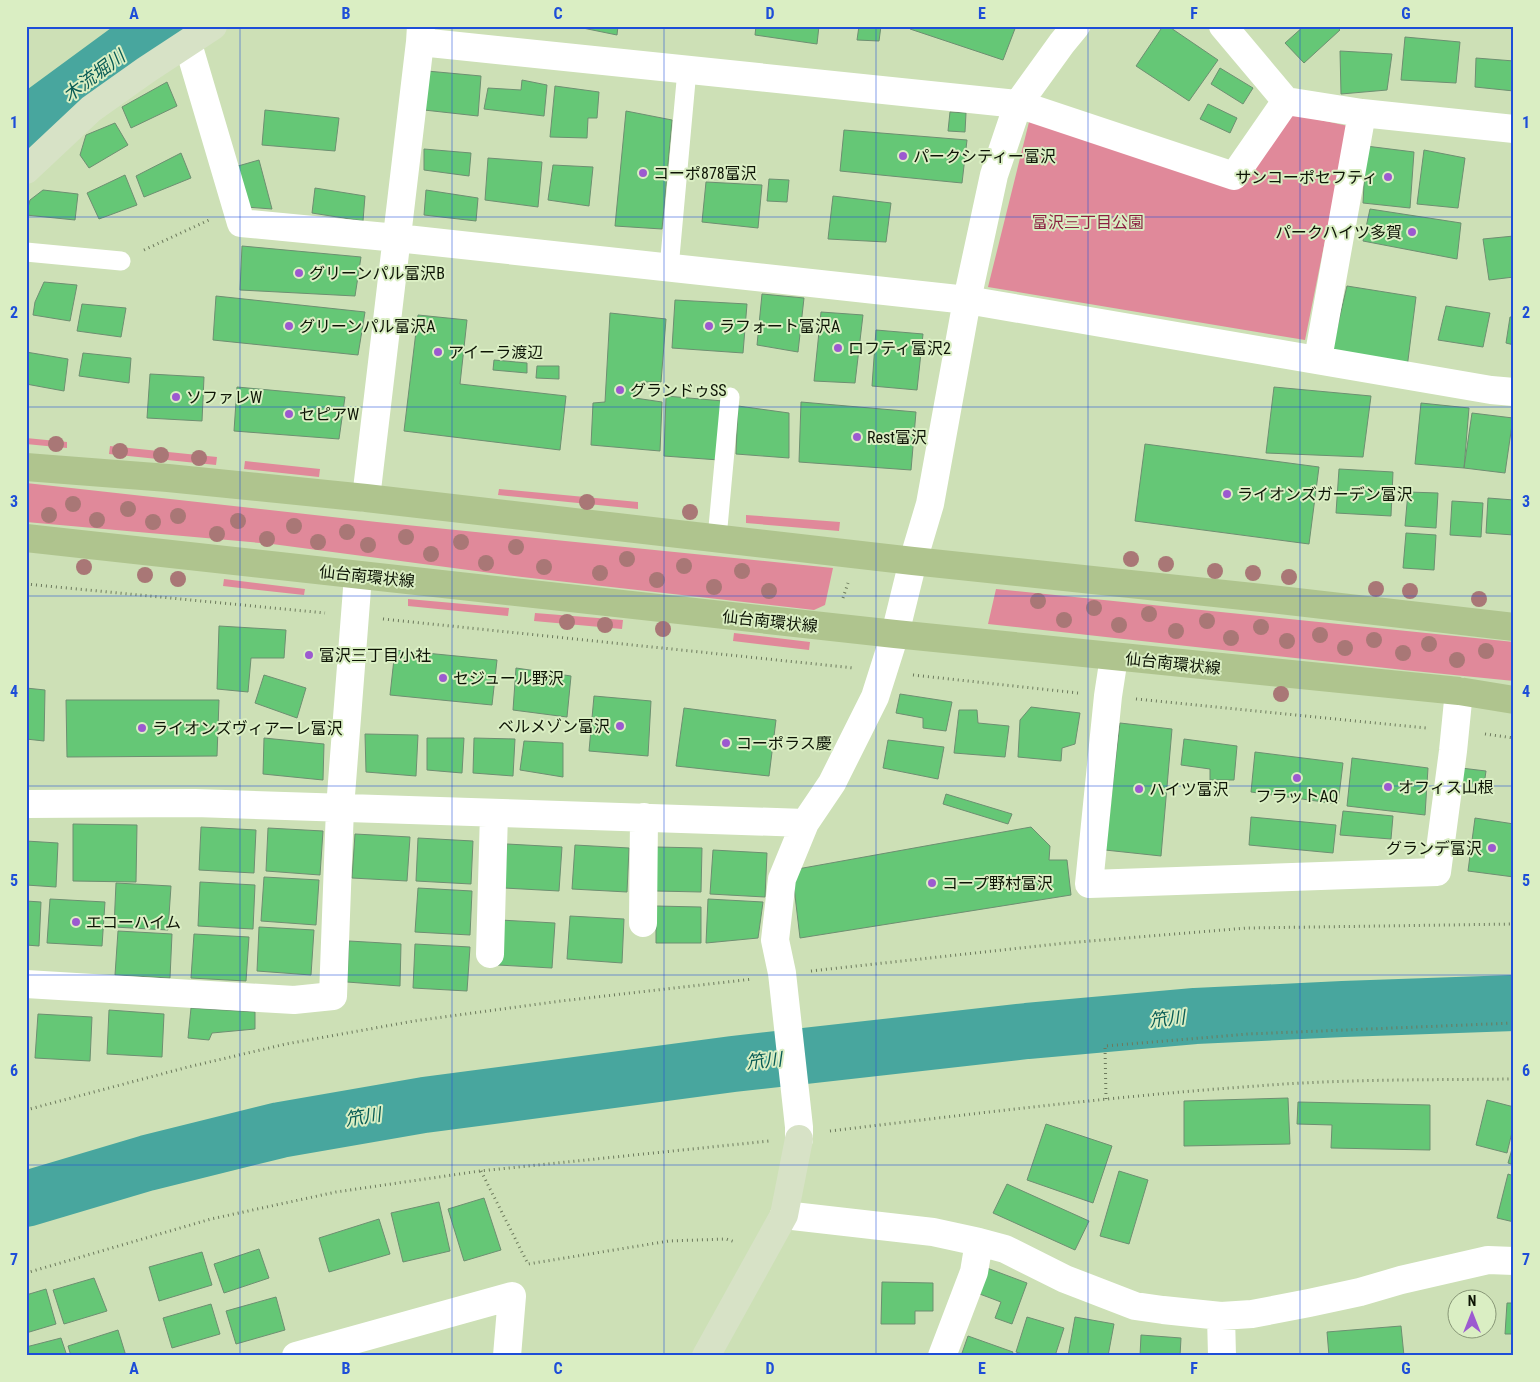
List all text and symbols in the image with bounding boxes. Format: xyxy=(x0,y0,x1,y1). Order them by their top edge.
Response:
text: A xyxy=(129,4,139,23)
text: B xyxy=(342,4,351,23)
text: C xyxy=(553,4,563,23)
text: D xyxy=(765,4,775,23)
text: E xyxy=(978,4,986,23)
text: F xyxy=(1190,4,1198,23)
text: G xyxy=(1401,4,1411,23)
water label: 木流堀川 xyxy=(59,44,130,106)
text: 1 xyxy=(10,113,18,132)
text: 1 xyxy=(1522,113,1530,132)
place label: パークシティー富沢 xyxy=(913,147,1056,166)
marker: パークシティー富沢 xyxy=(897,150,909,162)
place label: コーポ878富沢 xyxy=(653,164,757,183)
marker: コーポ878富沢 xyxy=(637,167,649,179)
place label: サンコーポセフティ xyxy=(1235,168,1378,187)
marker: サンコーポセフティ xyxy=(1382,171,1394,183)
park label: 富沢三丁目公園 xyxy=(1032,213,1144,232)
place label: パークハイツ多賀 xyxy=(1275,223,1402,242)
marker: パークハイツ多賀 xyxy=(1406,226,1418,238)
place label: グリーンパル富沢B xyxy=(309,264,445,283)
marker: グリーンパル富沢B xyxy=(293,267,305,279)
text: 2 xyxy=(10,303,18,322)
text: 2 xyxy=(1522,303,1530,322)
place label: グリーンパル富沢A xyxy=(299,317,435,336)
place label: ラフォート富沢A xyxy=(719,317,840,336)
marker: グリーンパル富沢A xyxy=(283,320,295,332)
marker: ラフォート富沢A xyxy=(703,320,715,332)
place label: ロフティ富沢2 xyxy=(848,339,951,358)
marker: ロフティ富沢2 xyxy=(832,342,844,354)
place label: アイーラ渡辺 xyxy=(448,343,543,362)
marker: アイーラ渡辺 xyxy=(432,346,444,358)
place label: グランドゥSS xyxy=(630,381,727,400)
marker: グランドゥSS xyxy=(614,384,626,396)
place label: ソファレW xyxy=(186,388,262,407)
marker: ソファレW xyxy=(170,391,182,403)
place label: セピアW xyxy=(299,405,359,424)
marker: セピアW xyxy=(283,408,295,420)
place label: Rest富沢 xyxy=(867,428,927,447)
marker: Rest富沢 xyxy=(851,431,863,443)
place label: ライオンズガーデン富沢 xyxy=(1237,485,1413,504)
marker: ライオンズガーデン富沢 xyxy=(1221,488,1233,500)
text: 3 xyxy=(10,492,18,511)
text: 3 xyxy=(1522,492,1530,511)
street label: 仙台南環状線 xyxy=(318,562,416,591)
street label: 仙台南環状線 xyxy=(721,607,819,636)
place label: 富沢三丁目小社 xyxy=(319,646,431,665)
marker: 富沢三丁目小社 xyxy=(303,649,315,661)
street label: 仙台南環状線 xyxy=(1124,649,1222,678)
place label: セジュール野沢 xyxy=(453,669,564,688)
marker: セジュール野沢 xyxy=(437,672,449,684)
text: 4 xyxy=(10,682,18,701)
text: 4 xyxy=(1522,682,1530,701)
place label: ベルメゾン富沢 xyxy=(498,717,610,736)
place label: ライオンズヴィアーレ富沢 xyxy=(152,719,343,738)
marker: ベルメゾン富沢 xyxy=(614,720,626,732)
marker: ライオンズヴィアーレ富沢 xyxy=(136,722,148,734)
place label: コーポラス慶 xyxy=(736,734,832,753)
marker: コーポラス慶 xyxy=(720,737,732,749)
marker: フラットAQ xyxy=(1291,772,1303,784)
place label: オフィス山根 xyxy=(1398,778,1494,797)
place label: ハイツ富沢 xyxy=(1149,780,1229,799)
marker: オフィス山根 xyxy=(1382,781,1394,793)
marker: ハイツ富沢 xyxy=(1133,783,1145,795)
place label: フラットAQ xyxy=(1256,787,1338,806)
place label: グランデ富沢 xyxy=(1386,839,1482,858)
marker: グランデ富沢 xyxy=(1486,842,1498,854)
text: 5 xyxy=(10,871,18,890)
text: 5 xyxy=(1522,871,1530,890)
place label: コープ野村富沢 xyxy=(942,874,1053,893)
marker: コープ野村富沢 xyxy=(926,877,938,889)
place label: エコーハイム xyxy=(86,913,181,932)
marker: エコーハイム xyxy=(70,916,82,928)
water label: 笊川 xyxy=(1148,1006,1188,1031)
water label: 笊川 xyxy=(745,1048,785,1073)
text: 6 xyxy=(10,1061,18,1080)
text: 6 xyxy=(1522,1061,1530,1080)
water label: 笊川 xyxy=(344,1103,384,1130)
text: 7 xyxy=(10,1250,18,1269)
text: 7 xyxy=(1522,1250,1530,1269)
north arrow xyxy=(1448,1290,1498,1340)
text: N xyxy=(1468,1293,1476,1309)
text: A xyxy=(129,1359,139,1378)
text: B xyxy=(342,1359,351,1378)
text: C xyxy=(553,1359,563,1378)
text: D xyxy=(765,1359,775,1378)
text: E xyxy=(978,1359,986,1378)
text: F xyxy=(1190,1359,1198,1378)
text: G xyxy=(1401,1359,1411,1378)

